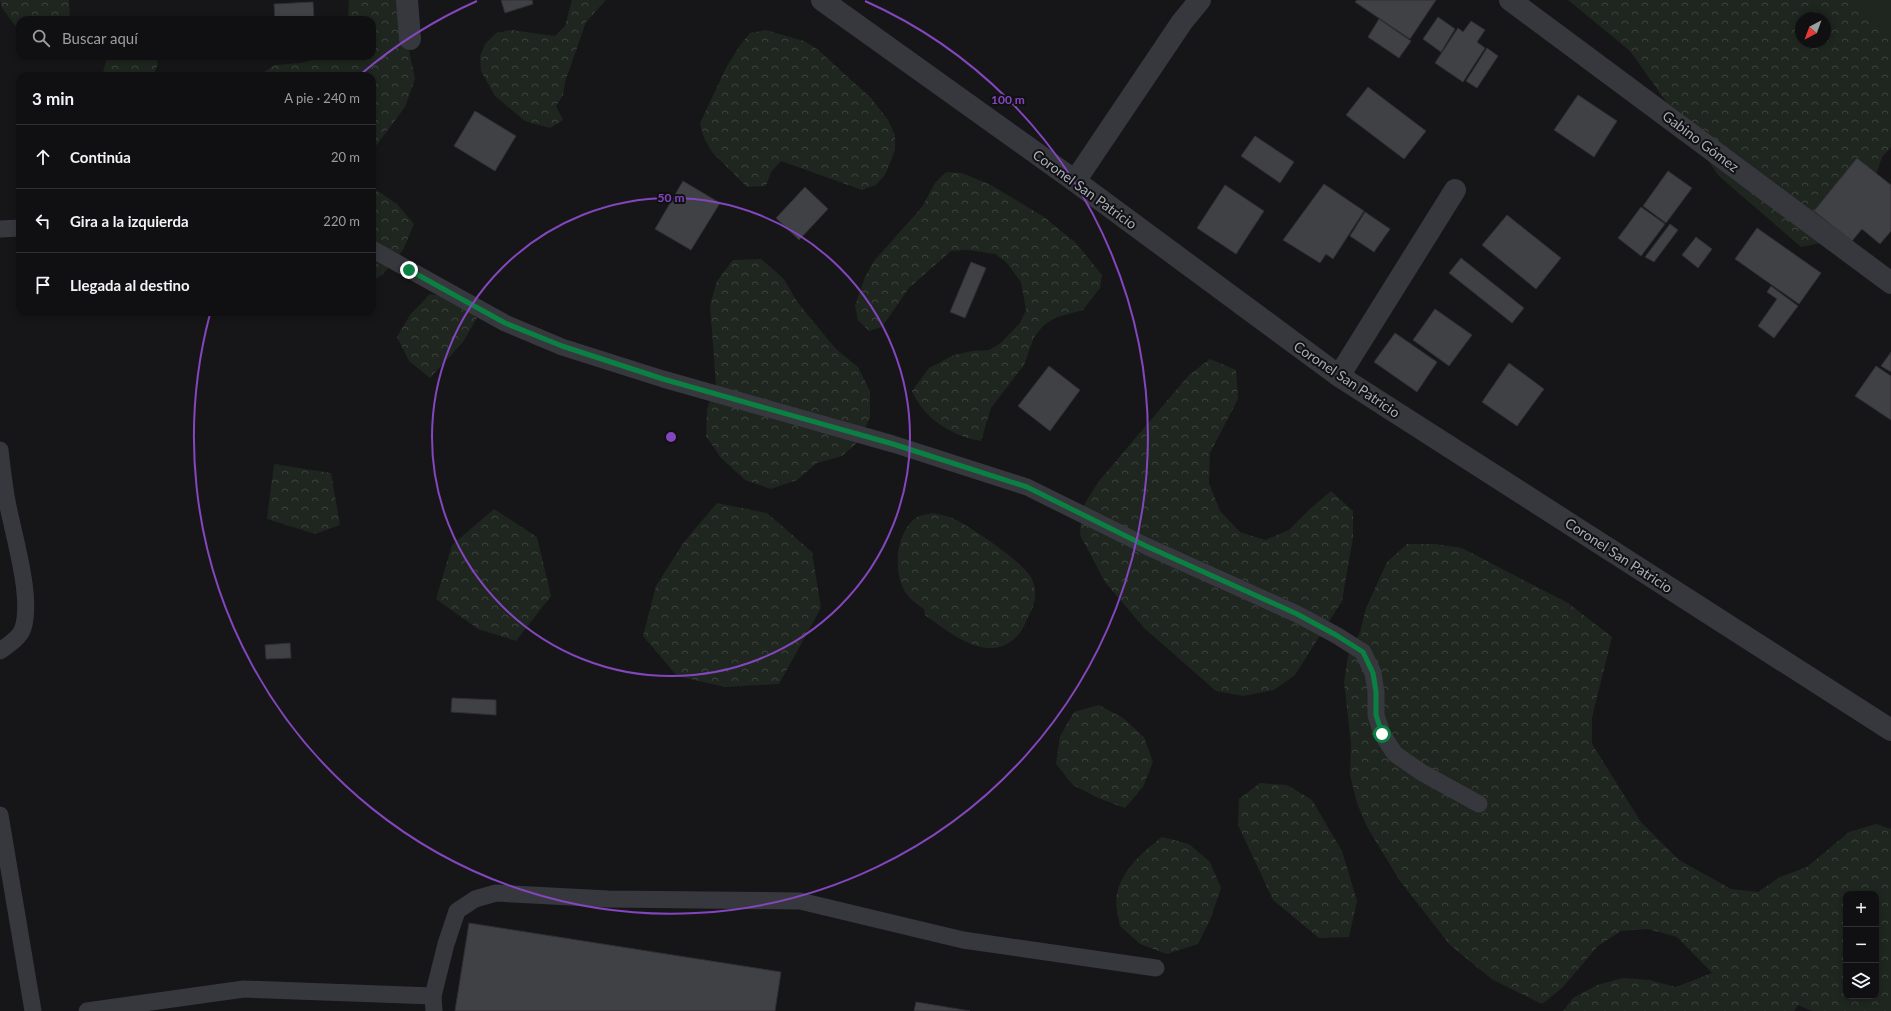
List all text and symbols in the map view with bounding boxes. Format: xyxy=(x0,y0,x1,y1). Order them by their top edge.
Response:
north arrow xyxy=(1795,12,1831,48)
search box xyxy=(16,16,376,60)
icon: search xyxy=(30,27,52,49)
text: Buscar aquí xyxy=(62,29,138,47)
text: 3 min xyxy=(32,88,74,109)
text: A pie · 240 m xyxy=(284,90,360,106)
text: 100 m xyxy=(991,92,1025,107)
street label: Gabino Gómez xyxy=(1660,107,1742,175)
icon: ahead xyxy=(32,146,54,168)
street label: Coronel San Patricio xyxy=(1030,146,1140,232)
text: Continúa xyxy=(70,148,131,166)
text: 20 m xyxy=(331,149,360,165)
text: 50 m xyxy=(658,190,684,205)
icon: left xyxy=(32,210,54,232)
text: Gira a la izquierda xyxy=(70,212,189,230)
text: 220 m xyxy=(323,213,360,229)
route end xyxy=(400,261,418,279)
icon: arrive xyxy=(32,274,54,296)
text: Llegada al destino xyxy=(70,276,190,294)
street label: Coronel San Patricio xyxy=(1291,337,1403,421)
centre of rings xyxy=(664,430,678,444)
street label: Coronel San Patricio xyxy=(1562,514,1676,596)
route start xyxy=(1373,725,1391,743)
map controls xyxy=(1843,891,1879,999)
button: + xyxy=(1843,891,1879,927)
button: − xyxy=(1843,927,1879,963)
button: layers xyxy=(1843,963,1879,999)

